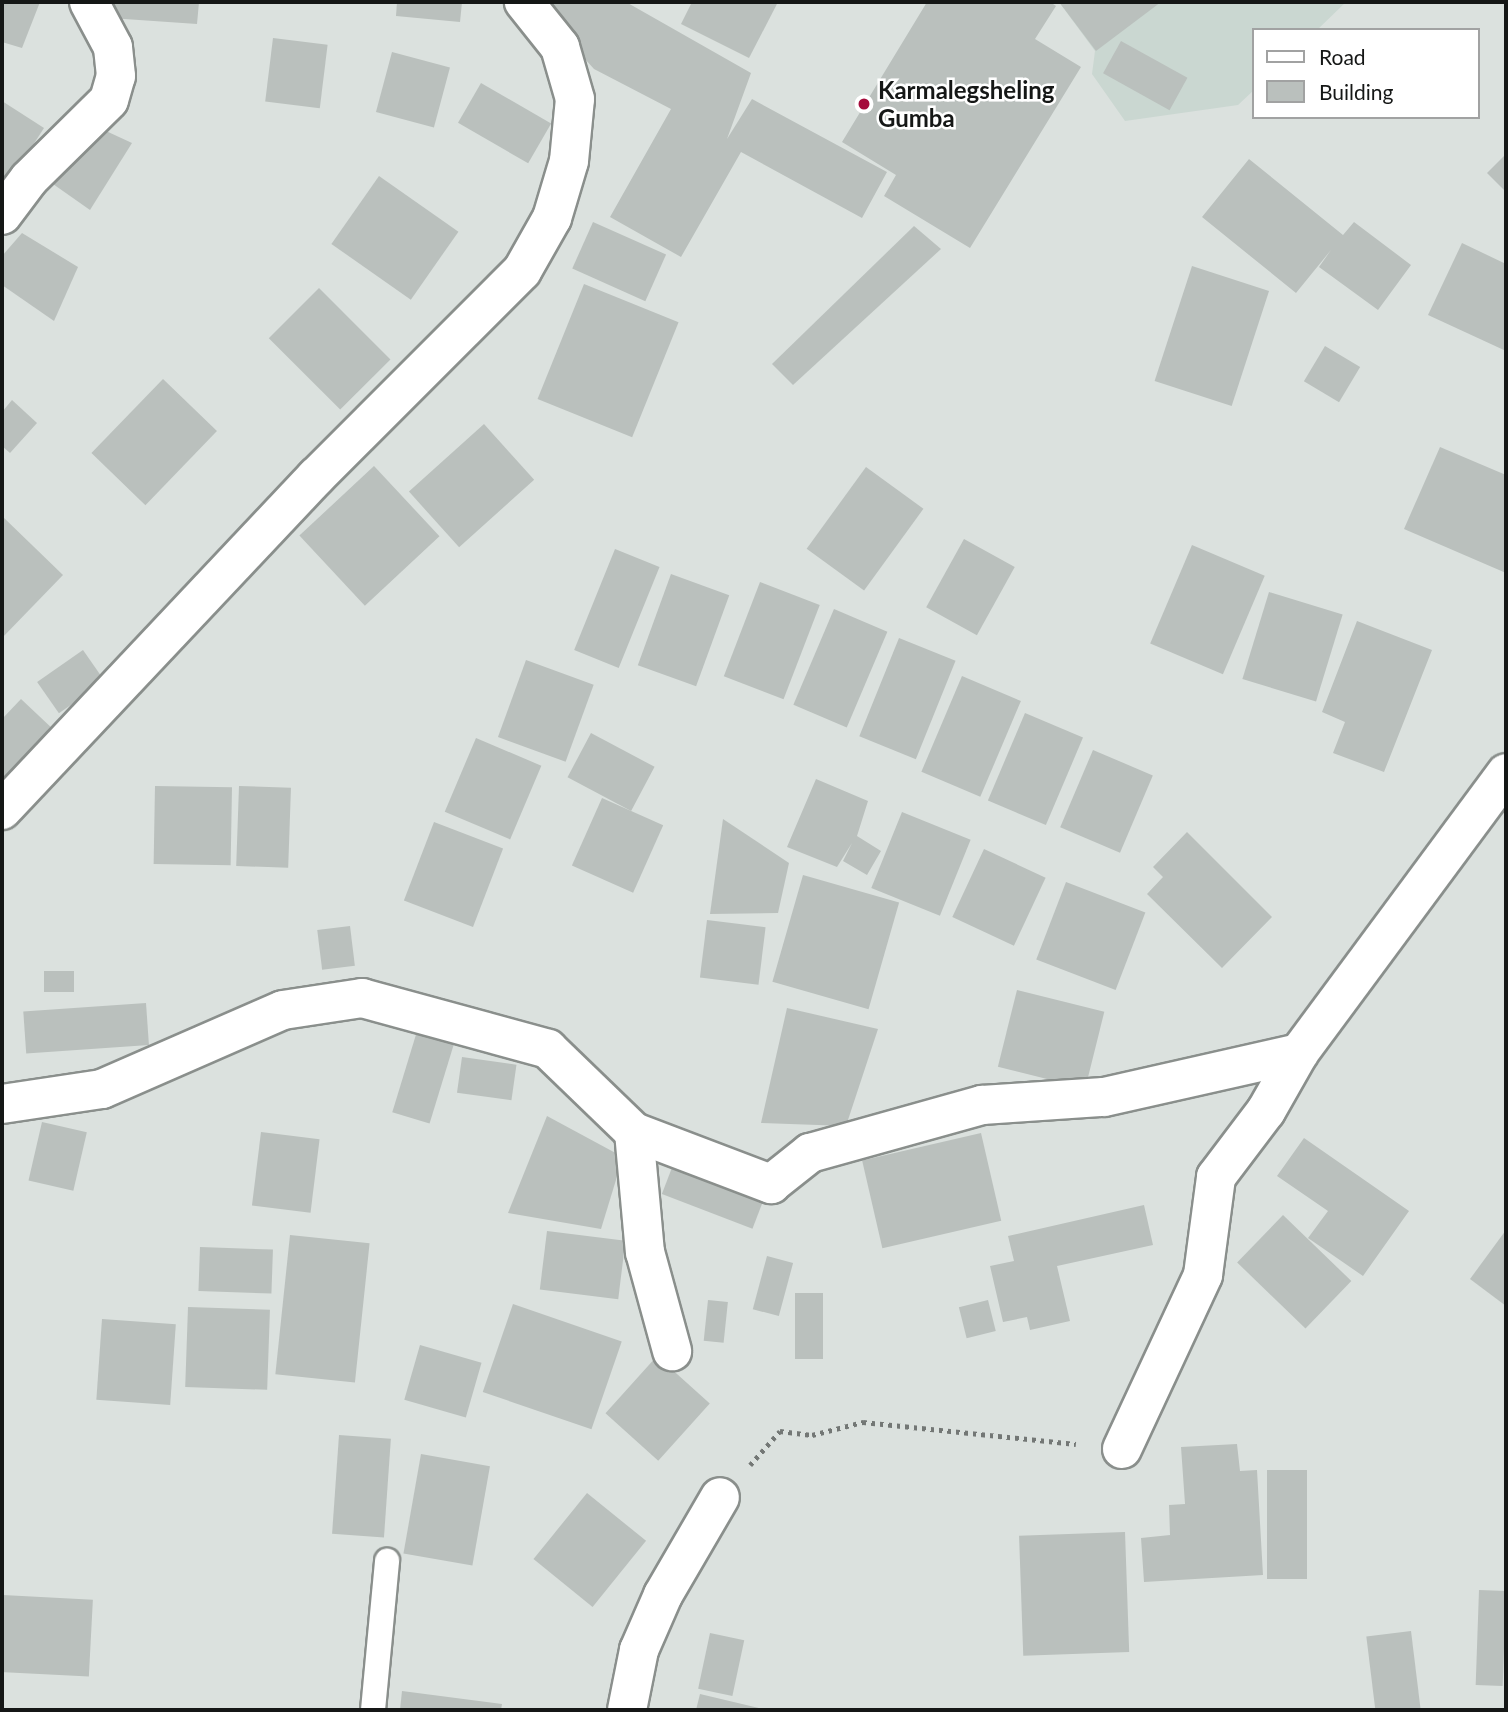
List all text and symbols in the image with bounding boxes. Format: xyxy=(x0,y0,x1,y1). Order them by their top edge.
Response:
legend xyxy=(1252,28,1480,119)
text: Road xyxy=(1319,44,1366,69)
place label: Karmalegsheling Gumba xyxy=(878,76,1054,132)
text: Building xyxy=(1319,79,1394,104)
marker: Karmalegsheling Gumba xyxy=(856,96,872,112)

